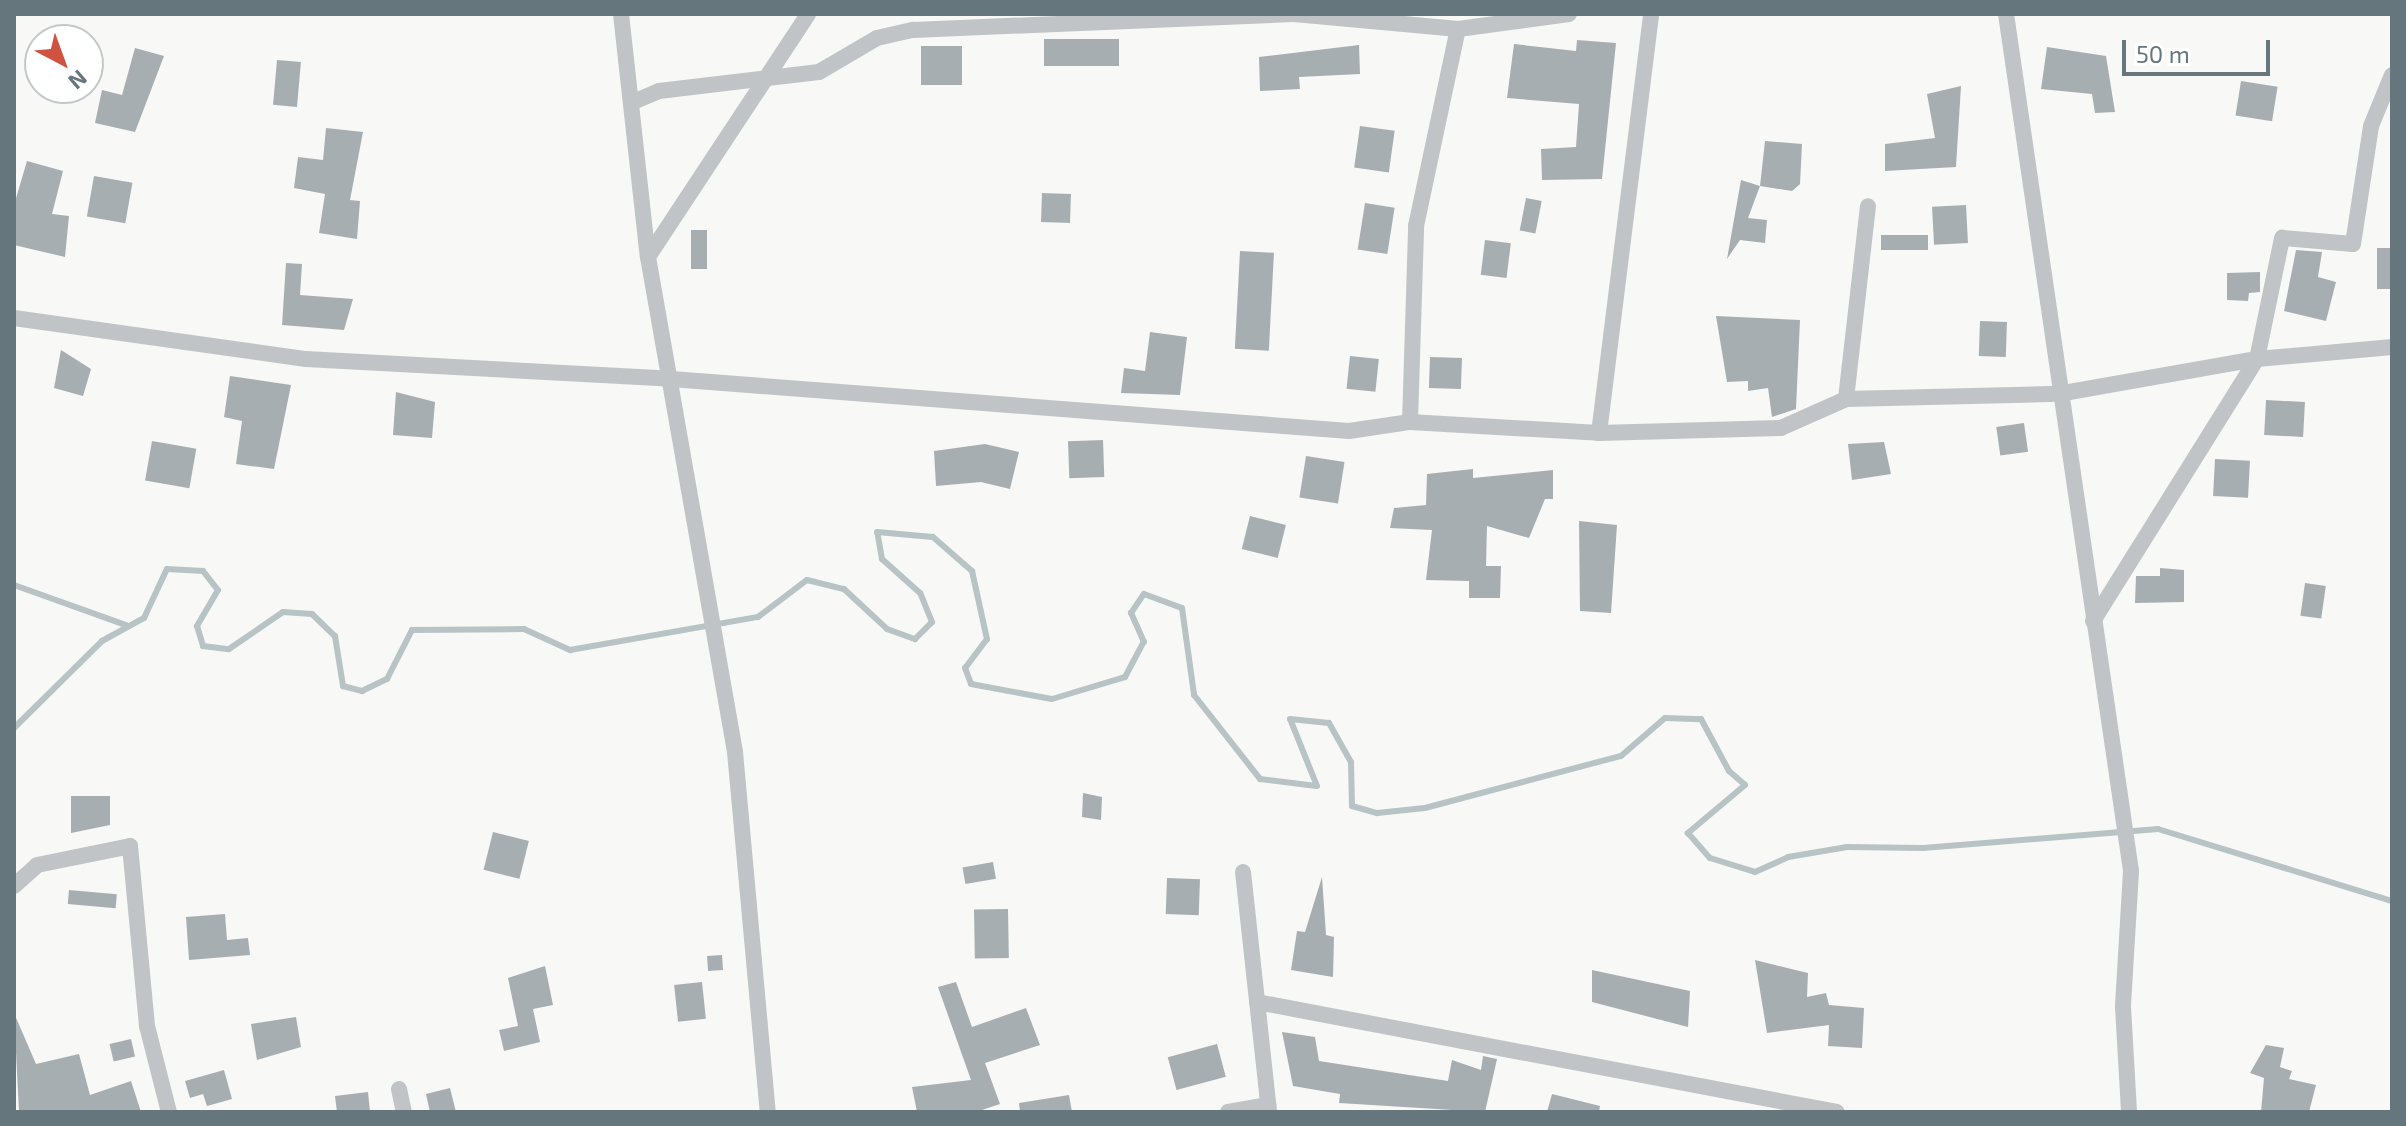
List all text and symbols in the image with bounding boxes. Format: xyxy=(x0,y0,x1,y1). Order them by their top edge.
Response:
north arrow xyxy=(24,24,104,104)
scale bar xyxy=(2126,24,2274,74)
text: 50 m xyxy=(2136,39,2190,68)
text: N xyxy=(64,66,93,96)

